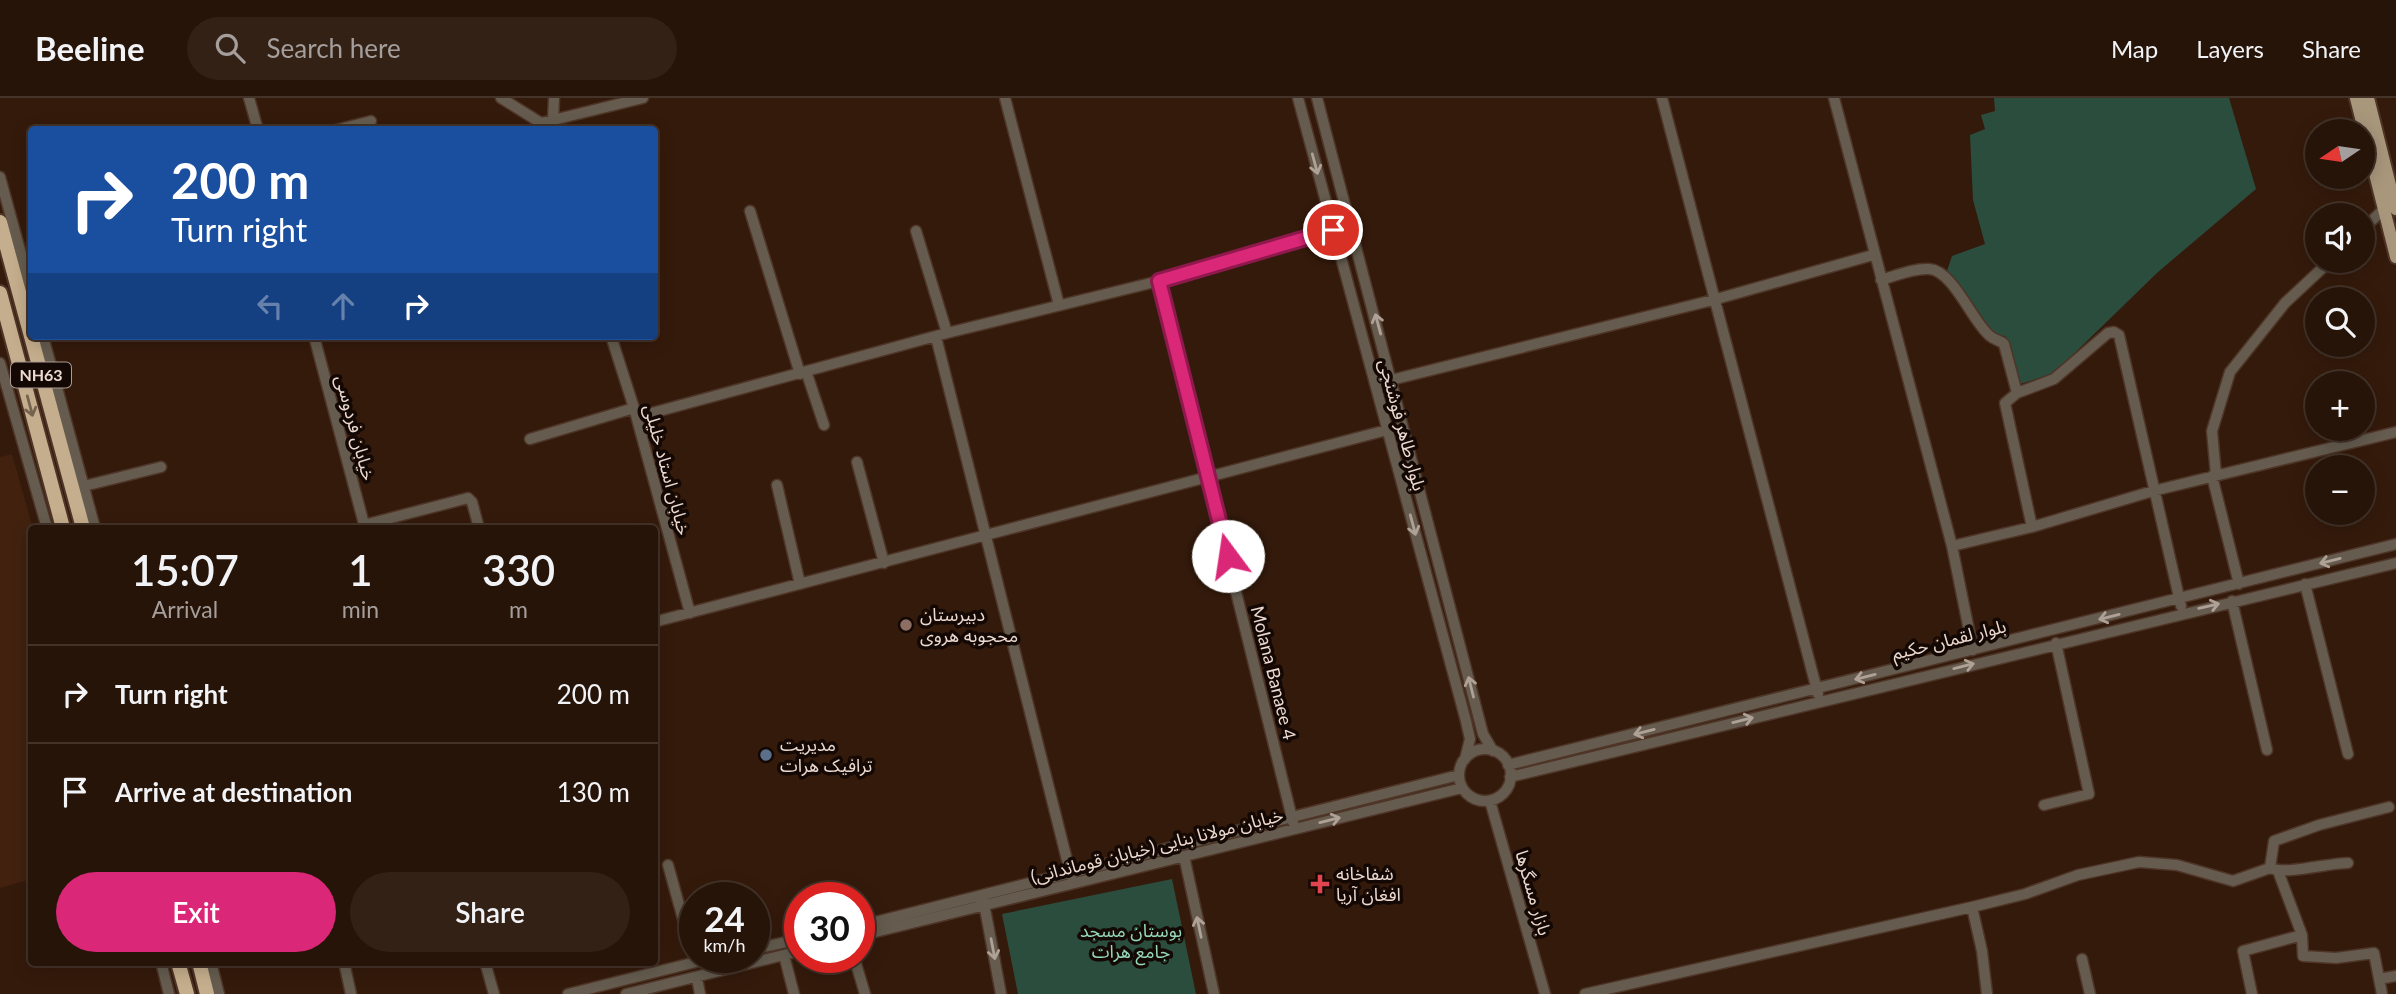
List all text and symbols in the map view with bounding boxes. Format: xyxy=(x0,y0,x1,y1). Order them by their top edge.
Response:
search box xyxy=(187,17,677,80)
text: Beeline xyxy=(35,28,145,68)
icon: search xyxy=(211,29,249,67)
text: Search here xyxy=(267,32,401,64)
text: Map xyxy=(2111,34,2158,63)
text: Layers xyxy=(2196,34,2264,63)
text: Share xyxy=(2302,34,2361,63)
north arrow xyxy=(2305,119,2375,189)
map controls xyxy=(2305,119,2375,525)
text: 200 m xyxy=(171,151,309,209)
one-way arrow xyxy=(1310,153,1323,175)
icon: right xyxy=(56,154,147,245)
pin xyxy=(1303,200,1363,260)
button: sound xyxy=(2305,203,2375,273)
text: Turn right xyxy=(171,210,307,249)
icon: arrive xyxy=(1314,211,1352,249)
icon: left xyxy=(251,287,289,325)
icon: ahead xyxy=(324,287,362,325)
icon: right xyxy=(397,287,435,325)
button: search xyxy=(2305,287,2375,357)
one-way arrow xyxy=(1371,314,1384,336)
street label: بلوار طاهر فوشنجی xyxy=(1374,357,1431,493)
road number: NH63 xyxy=(11,362,71,388)
button: + xyxy=(2305,371,2375,441)
street label: خیابان فردوسی xyxy=(330,373,381,483)
one-way arrow xyxy=(24,394,37,417)
street label: خیابان استاد خلیلی xyxy=(639,402,696,538)
button: − xyxy=(2305,455,2375,525)
one-way arrow xyxy=(1407,514,1420,536)
position arrow xyxy=(1191,519,1265,593)
text: 15:07 xyxy=(131,545,239,595)
text: 1 xyxy=(348,545,373,595)
text: 330 xyxy=(482,545,555,595)
one-way arrow xyxy=(2319,555,2342,568)
text: Arrival xyxy=(152,595,218,623)
text: min xyxy=(342,595,379,623)
text: m xyxy=(509,595,528,623)
one-way arrow xyxy=(2197,599,2220,612)
place label: دبیرستان محجوبه هروی xyxy=(920,603,1018,647)
street label: Molana Banaee 4 xyxy=(1247,604,1301,742)
one-way arrow xyxy=(2098,611,2121,624)
street label: بلوار لقمان حکیم xyxy=(1889,614,2009,667)
marker: دبیرستان محجوبه هروی xyxy=(898,617,914,633)
one-way arrow xyxy=(1952,659,1975,672)
one-way arrow xyxy=(1854,671,1877,684)
icon: right xyxy=(56,675,94,713)
one-way arrow xyxy=(1464,676,1477,699)
text: Turn right xyxy=(115,678,228,710)
text: 200 m xyxy=(557,678,630,710)
one-way arrow xyxy=(1731,713,1754,726)
one-way arrow xyxy=(1633,726,1656,739)
place label: مدیریت ترافیک هرات xyxy=(780,733,872,777)
marker: مدیریت ترافیک هرات xyxy=(758,747,774,763)
icon: arrive xyxy=(56,773,94,811)
text: Arrive at destination xyxy=(115,776,352,808)
text: 130 m xyxy=(557,776,630,808)
street label: خیابان مولانا بنایی (خیابان قوماندانی) xyxy=(1028,803,1286,888)
one-way arrow xyxy=(1318,813,1341,826)
street label: بازار مسگرها xyxy=(1510,848,1557,938)
place label: شفاخانه افغان آریا xyxy=(1336,862,1401,906)
button: Exit xyxy=(56,872,336,952)
button: Share xyxy=(350,872,630,952)
marker: شفاخانه افغان آریا xyxy=(1310,874,1330,894)
speed limit sign: 30 xyxy=(784,882,875,973)
text: 24 xyxy=(704,897,745,939)
one-way arrow xyxy=(1192,916,1206,939)
park label: بوستان مسجد جامع هرات xyxy=(1080,919,1182,966)
text: km/h xyxy=(703,934,746,956)
one-way arrow xyxy=(986,937,1000,960)

